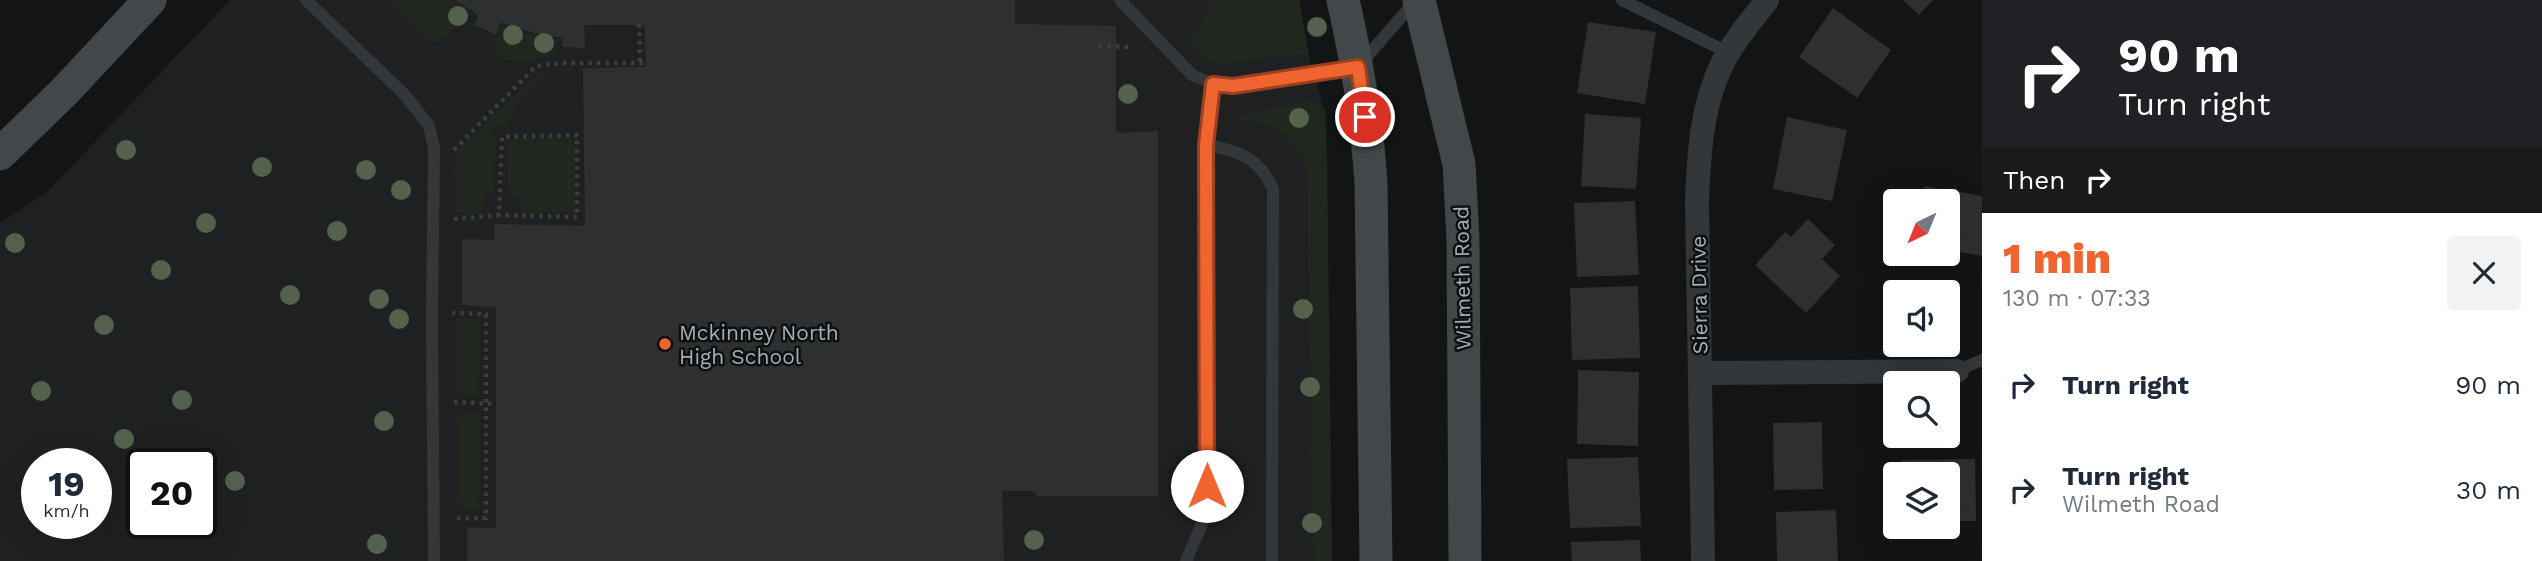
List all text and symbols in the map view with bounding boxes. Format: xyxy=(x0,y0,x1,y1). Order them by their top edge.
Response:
text: 90 m xyxy=(2118,26,2240,84)
icon: right xyxy=(2003,28,2094,119)
text: Turn right xyxy=(2118,85,2270,123)
pin xyxy=(1335,87,1395,147)
icon: arrive xyxy=(1346,98,1384,136)
icon: right xyxy=(2079,161,2117,199)
text: Then xyxy=(2003,165,2065,195)
north arrow xyxy=(1883,189,1960,266)
map controls xyxy=(1883,189,1960,539)
street label: Wilmeth Road xyxy=(1448,206,1476,350)
text: 1 min xyxy=(2003,234,2111,283)
street label: Sierra Drive xyxy=(1685,235,1713,355)
button: close xyxy=(2447,236,2521,310)
button: sound xyxy=(1883,280,1960,357)
text: 130 m · 07:33 xyxy=(2003,285,2151,312)
place label: Mckinney North High School xyxy=(679,320,839,369)
marker: Mckinney North High School xyxy=(657,336,673,352)
icon: right xyxy=(2003,366,2041,404)
text: Turn right xyxy=(2062,370,2189,400)
text: 90 m xyxy=(2455,370,2521,400)
button: search xyxy=(1883,371,1960,448)
speed limit sign: 20 xyxy=(126,448,217,539)
position arrow xyxy=(1170,449,1244,523)
text: Turn right xyxy=(2062,461,2189,491)
button: layers xyxy=(1883,462,1960,539)
text: 19 xyxy=(48,463,85,505)
icon: right xyxy=(2003,471,2041,509)
text: 30 m xyxy=(2456,475,2521,505)
text: Wilmeth Road xyxy=(2062,491,2220,518)
text: km/h xyxy=(43,500,90,521)

